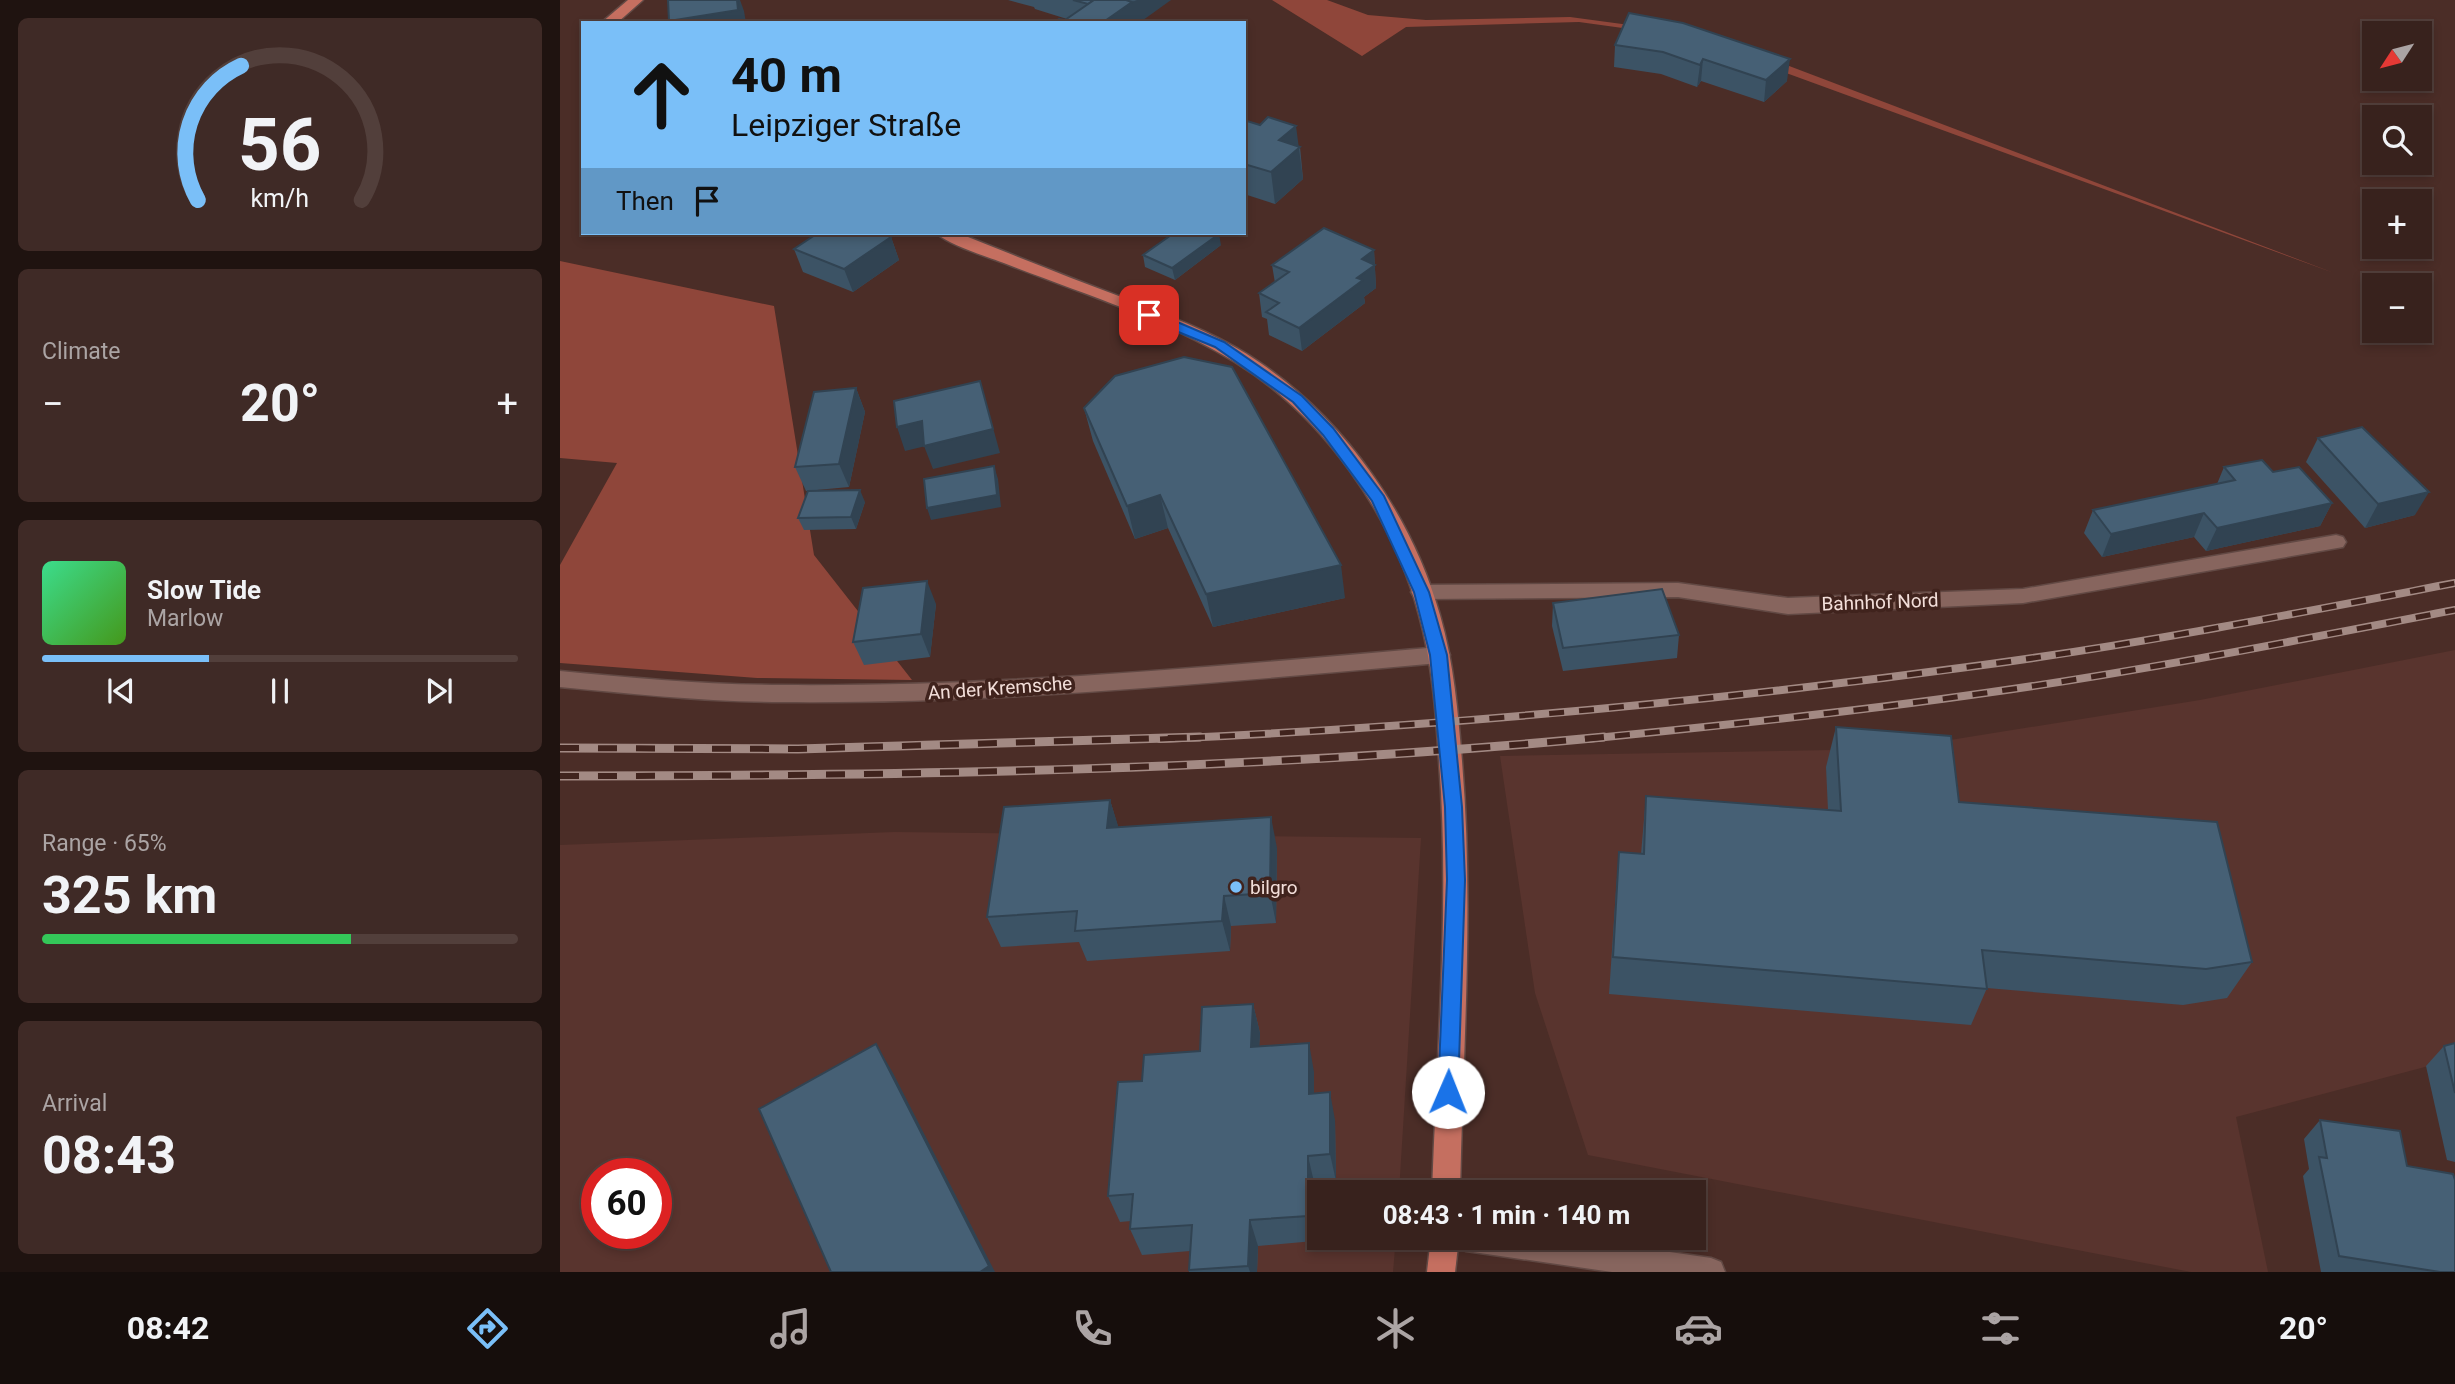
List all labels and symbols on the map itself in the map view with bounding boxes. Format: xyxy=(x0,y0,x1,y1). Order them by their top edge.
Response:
north arrow xyxy=(2362,21,2432,91)
pin xyxy=(1119,285,1179,345)
street label: Bahnhof Nord xyxy=(1821,588,1939,616)
street label: An der Kremsche xyxy=(927,671,1073,705)
place label: bilgro xyxy=(1250,876,1298,899)
marker: bilgro xyxy=(1228,879,1244,895)
position arrow xyxy=(1411,1055,1485,1129)
speed limit sign: 60 xyxy=(581,1158,672,1249)

